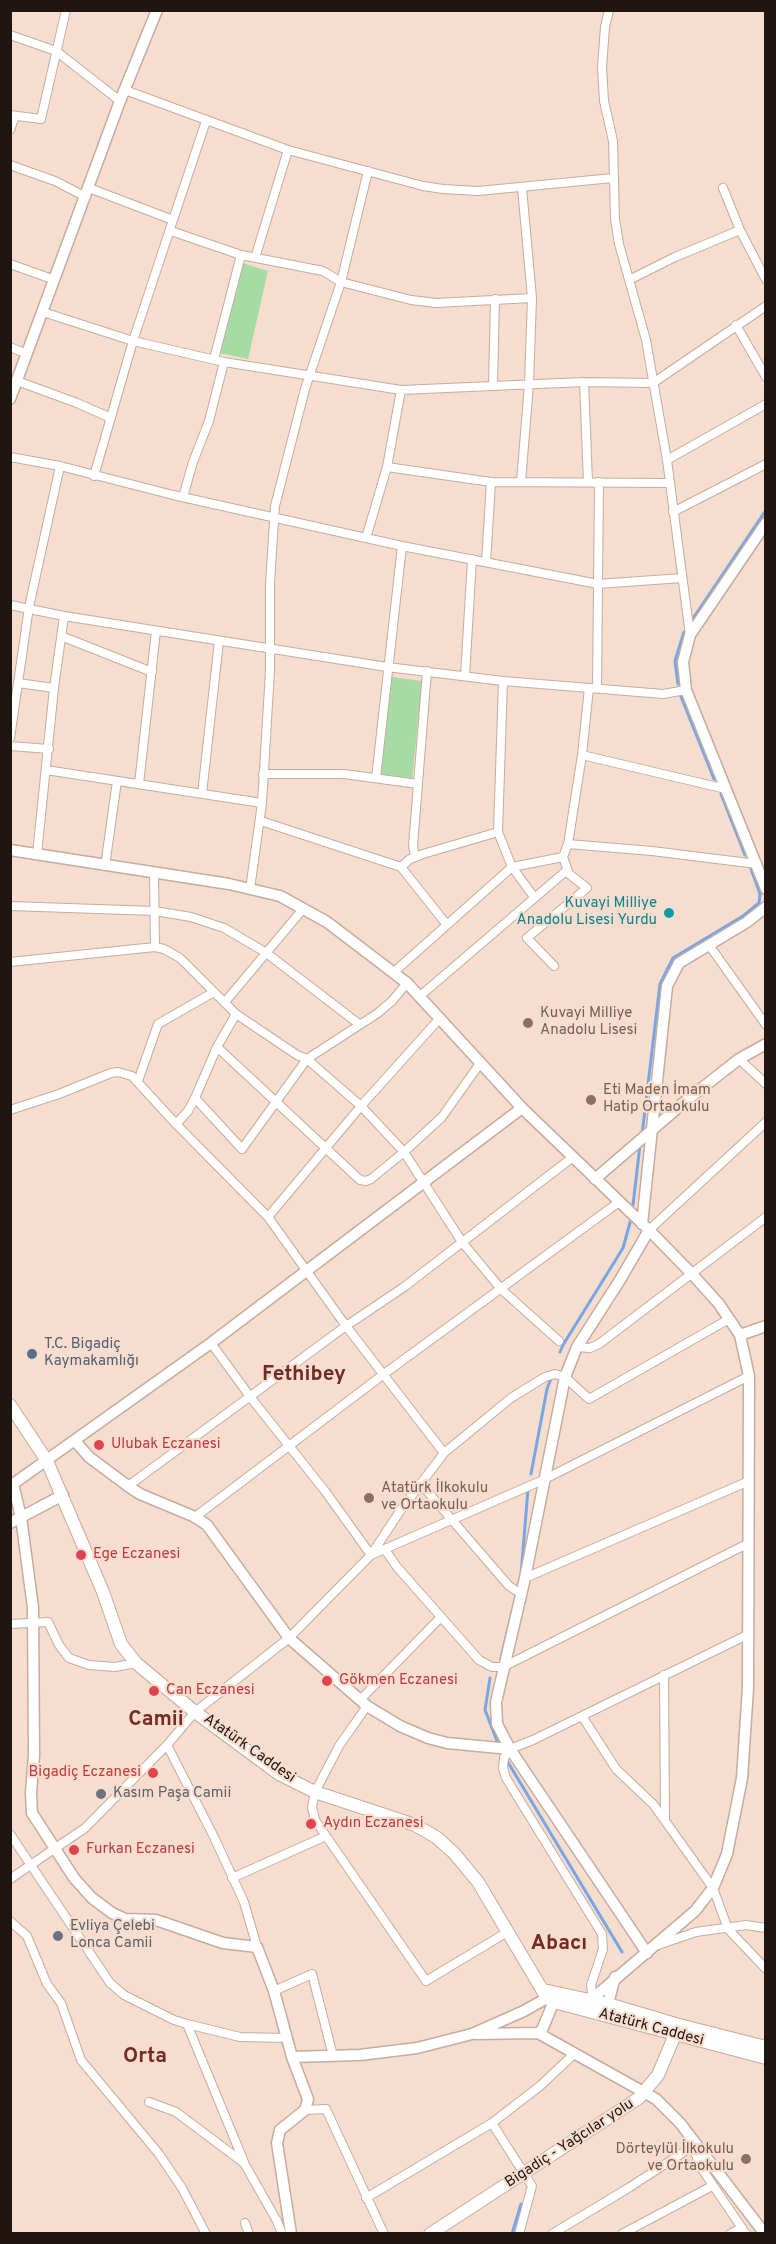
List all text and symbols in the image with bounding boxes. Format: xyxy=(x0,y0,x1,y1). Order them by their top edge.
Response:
place label: Kuvayi Milliye Anadolu Lisesi Yurdu xyxy=(517,895,657,930)
marker: Kuvayi Milliye Anadolu Lisesi Yurdu xyxy=(662,906,676,920)
place label: Kuvayi Milliye Anadolu Lisesi xyxy=(540,1005,637,1040)
marker: Kuvayi Milliye Anadolu Lisesi xyxy=(521,1016,535,1030)
place label: Eti Maden İmam Hatip Ortaokulu xyxy=(603,1082,711,1117)
marker: Eti Maden İmam Hatip Ortaokulu xyxy=(584,1093,598,1107)
place label: T.C. Bigadiç Kaymakamlığı xyxy=(44,1336,139,1371)
marker: T.C. Bigadiç Kaymakamlığı xyxy=(25,1347,39,1361)
district label: Fethibey xyxy=(262,1363,346,1389)
place label: Ulubak Eczanesi xyxy=(111,1436,221,1454)
marker: Ulubak Eczanesi xyxy=(92,1438,106,1452)
place label: Atatürk İlkokulu ve Ortaokulu xyxy=(381,1480,488,1515)
marker: Atatürk İlkokulu ve Ortaokulu xyxy=(362,1491,376,1505)
place label: Ege Eczanesi xyxy=(93,1546,180,1564)
marker: Ege Eczanesi xyxy=(74,1548,88,1562)
place label: Gökmen Eczanesi xyxy=(339,1672,458,1690)
marker: Gökmen Eczanesi xyxy=(320,1674,334,1688)
place label: Can Eczanesi xyxy=(166,1682,255,1700)
marker: Can Eczanesi xyxy=(147,1684,161,1698)
district label: Camii xyxy=(128,1708,184,1734)
street label: Atatürk Caddesi xyxy=(200,1711,298,1787)
place label: Bigadiç Eczanesi xyxy=(29,1764,141,1782)
marker: Bigadiç Eczanesi xyxy=(146,1766,160,1780)
place label: Kasım Paşa Camii xyxy=(113,1785,231,1803)
marker: Kasım Paşa Camii xyxy=(94,1787,108,1801)
place label: Aydın Eczanesi xyxy=(323,1815,424,1833)
marker: Aydın Eczanesi xyxy=(304,1817,318,1831)
place label: Furkan Eczanesi xyxy=(86,1841,195,1859)
marker: Furkan Eczanesi xyxy=(67,1843,81,1857)
place label: Evliya Çelebi Lonca Camii xyxy=(70,1918,155,1953)
marker: Evliya Çelebi Lonca Camii xyxy=(51,1929,65,1943)
district label: Abacı xyxy=(531,1932,587,1958)
street label: Atatürk Caddesi xyxy=(597,2005,705,2051)
district label: Orta xyxy=(123,2045,167,2071)
street label: Bigadiç - Yağcılar yolu xyxy=(502,2096,638,2192)
place label: Dörteylül İlkokulu ve Ortaokulu xyxy=(615,2141,734,2176)
marker: Dörteylül İlkokulu ve Ortaokulu xyxy=(739,2152,753,2166)

